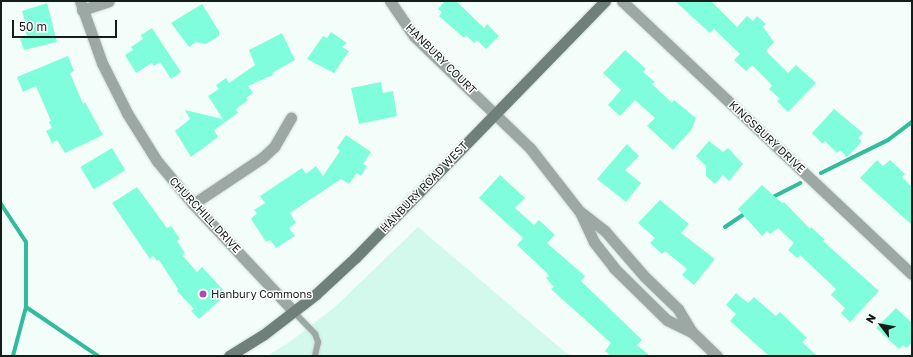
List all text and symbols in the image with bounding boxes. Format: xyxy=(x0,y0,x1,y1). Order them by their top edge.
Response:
scale bar xyxy=(14,12,119,38)
text: 50 m xyxy=(19,19,47,34)
street label: HANBURY COURT xyxy=(403,21,479,97)
street label: KINGSBURY DRIVE xyxy=(726,98,808,176)
street label: HANBURY ROAD WEST xyxy=(377,139,471,235)
street label: CHURCHILL DRIVE xyxy=(167,174,243,256)
place label: Hanbury Commons xyxy=(211,287,312,301)
marker: Hanbury Commons xyxy=(198,289,208,299)
north arrow xyxy=(861,305,901,345)
text: N xyxy=(863,311,878,325)

